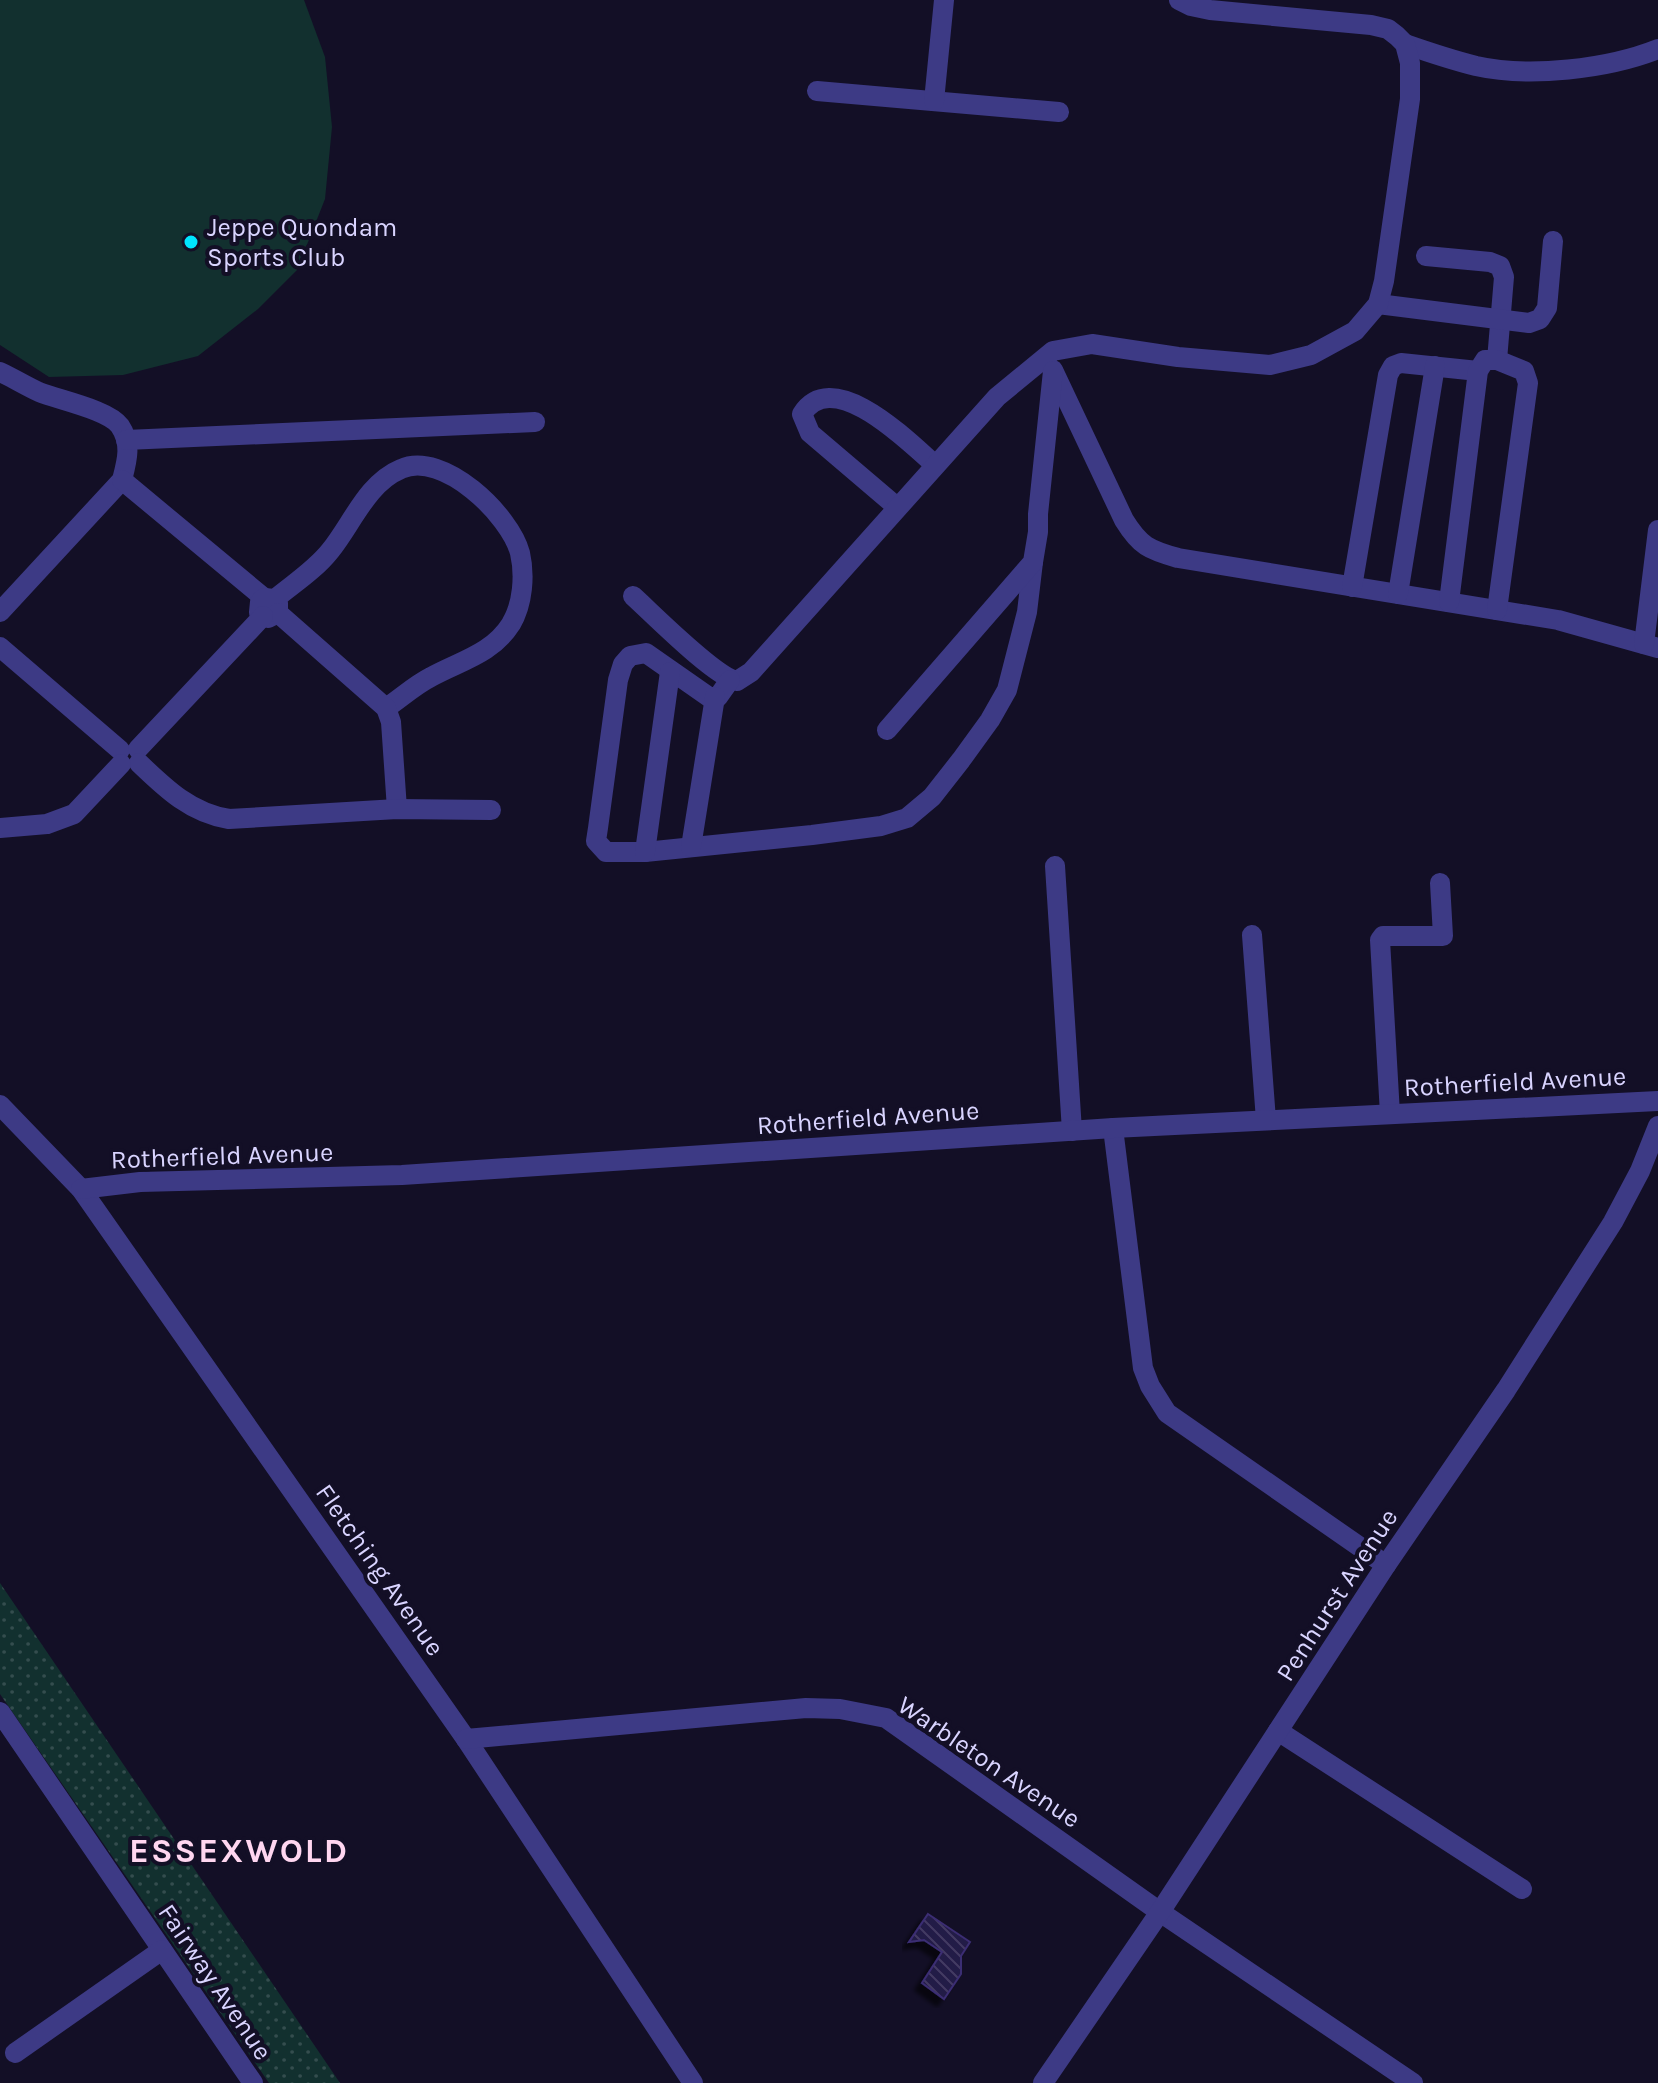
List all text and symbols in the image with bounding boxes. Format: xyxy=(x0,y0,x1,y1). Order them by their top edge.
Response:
place label: Jeppe Quondam Sports Club xyxy=(207,212,397,273)
marker: Jeppe Quondam Sports Club xyxy=(182,233,200,251)
street label: Rotherfield Avenue xyxy=(1403,1061,1627,1103)
street label: Rotherfield Avenue xyxy=(756,1095,980,1141)
street label: Rotherfield Avenue xyxy=(110,1137,334,1175)
street label: Fletching Avenue xyxy=(309,1478,451,1662)
street label: Penhurst Avenue xyxy=(1270,1503,1404,1687)
street label: Warbleton Avenue xyxy=(892,1689,1086,1835)
district label: ESSEXWOLD xyxy=(129,1831,349,1871)
street label: Fairway Avenue xyxy=(151,1898,279,2066)

